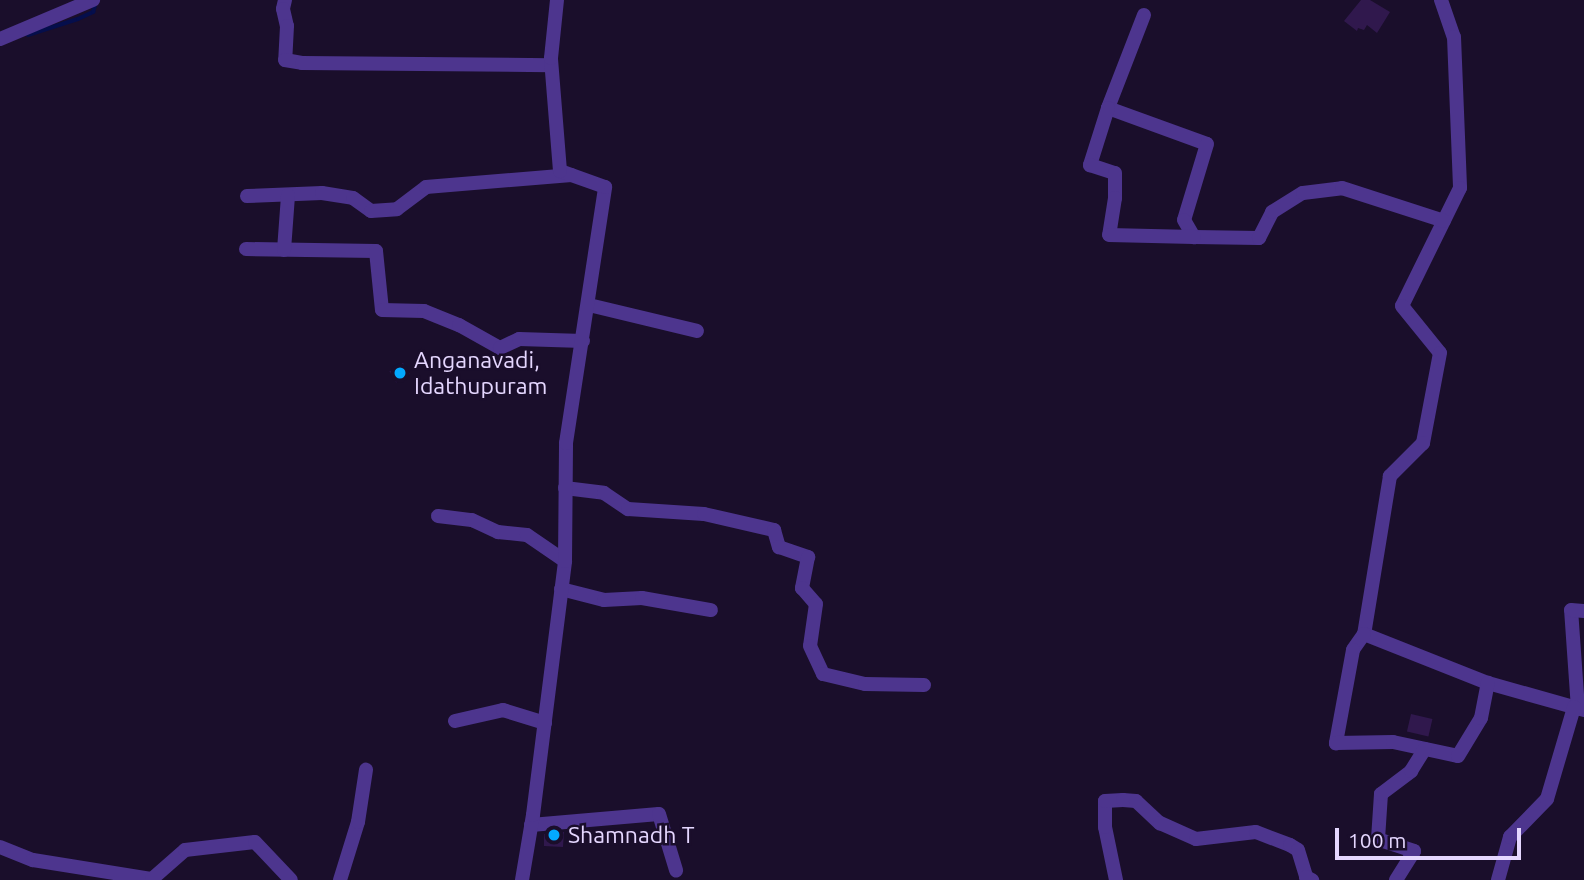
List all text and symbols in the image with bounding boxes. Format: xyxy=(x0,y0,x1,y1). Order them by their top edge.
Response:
place label: Anganavadi, Idathupuram xyxy=(414,346,547,400)
marker: Anganavadi, Idathupuram xyxy=(392,365,408,381)
scale bar xyxy=(1339,814,1524,858)
place label: Shamnadh T xyxy=(568,821,694,849)
marker: Shamnadh T xyxy=(546,827,562,843)
text: 100 m xyxy=(1348,828,1406,852)

